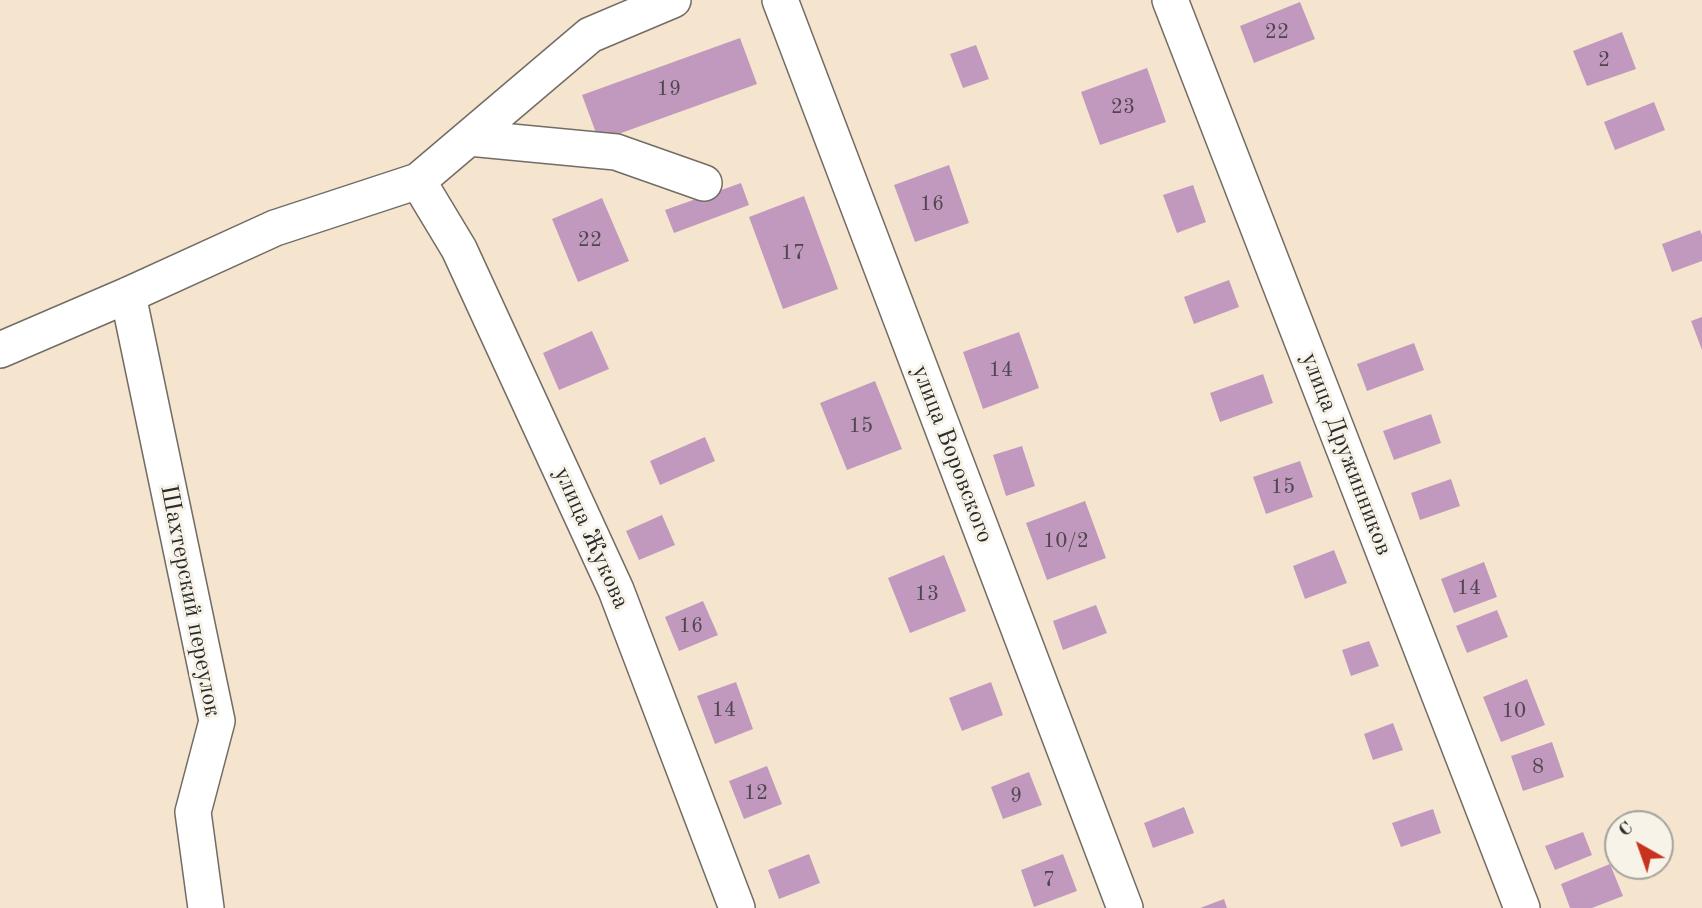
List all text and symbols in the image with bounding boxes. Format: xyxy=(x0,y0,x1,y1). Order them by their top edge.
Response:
house number: 22 xyxy=(1265,19,1289,45)
house number: 2 xyxy=(1598,47,1610,73)
house number: 19 xyxy=(657,76,681,102)
house number: 23 xyxy=(1111,94,1135,120)
house number: 16 xyxy=(920,191,944,217)
house number: 22 xyxy=(578,227,602,253)
house number: 17 xyxy=(781,240,805,266)
street label: улица Дружинников xyxy=(1294,349,1398,559)
house number: 14 xyxy=(989,357,1013,383)
street label: улица Воровского xyxy=(905,361,999,547)
house number: 15 xyxy=(849,413,873,439)
street label: улица Жукова xyxy=(547,463,635,613)
house number: 15 xyxy=(1271,474,1295,500)
street label: Шахтерский переулок xyxy=(153,483,227,719)
house number: 10/2 xyxy=(1043,528,1089,554)
house number: 14 xyxy=(1457,575,1481,601)
house number: 13 xyxy=(915,581,939,607)
house number: 16 xyxy=(679,613,703,639)
house number: 14 xyxy=(712,697,736,723)
house number: 10 xyxy=(1502,698,1526,724)
house number: 8 xyxy=(1532,754,1544,780)
house number: 12 xyxy=(744,780,768,806)
house number: 9 xyxy=(1010,783,1022,809)
north arrow xyxy=(1604,810,1674,880)
text: С xyxy=(1616,819,1637,841)
house number: 7 xyxy=(1043,867,1055,893)

